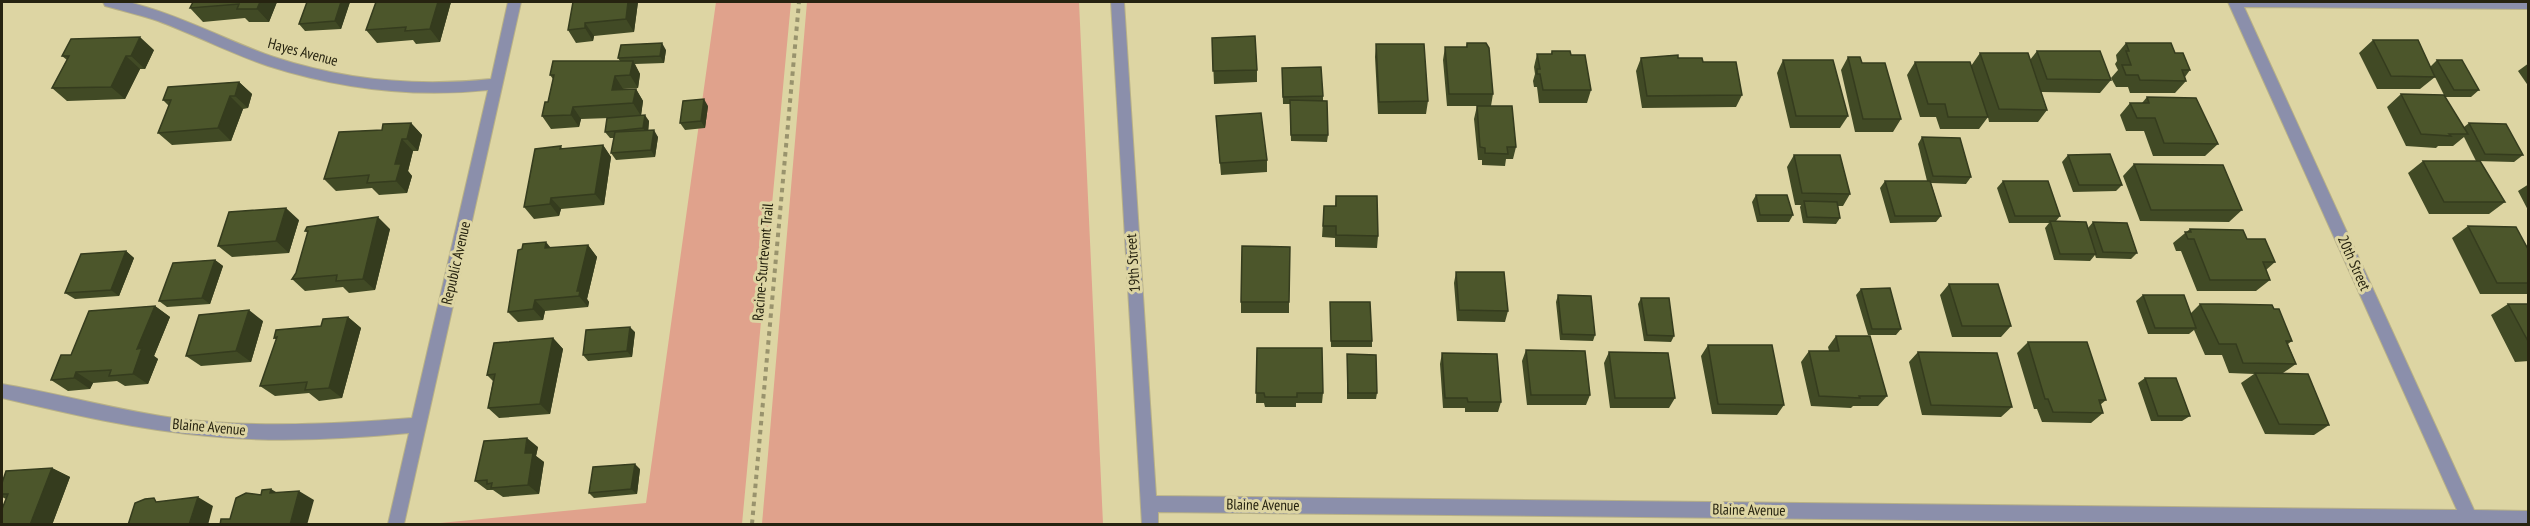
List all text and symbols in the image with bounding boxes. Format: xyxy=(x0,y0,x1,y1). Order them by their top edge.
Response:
street label: Hayes Avenue xyxy=(266,33,340,70)
street label: Racine-Sturtevant Trail xyxy=(748,202,777,322)
street label: Republic Avenue xyxy=(437,219,474,306)
street label: 20th Street xyxy=(2334,232,2375,293)
street label: 19th Street xyxy=(1121,233,1144,293)
street label: Blaine Avenue xyxy=(172,414,246,439)
street label: Blaine Avenue xyxy=(1226,494,1300,515)
street label: Blaine Avenue xyxy=(1712,499,1786,520)

